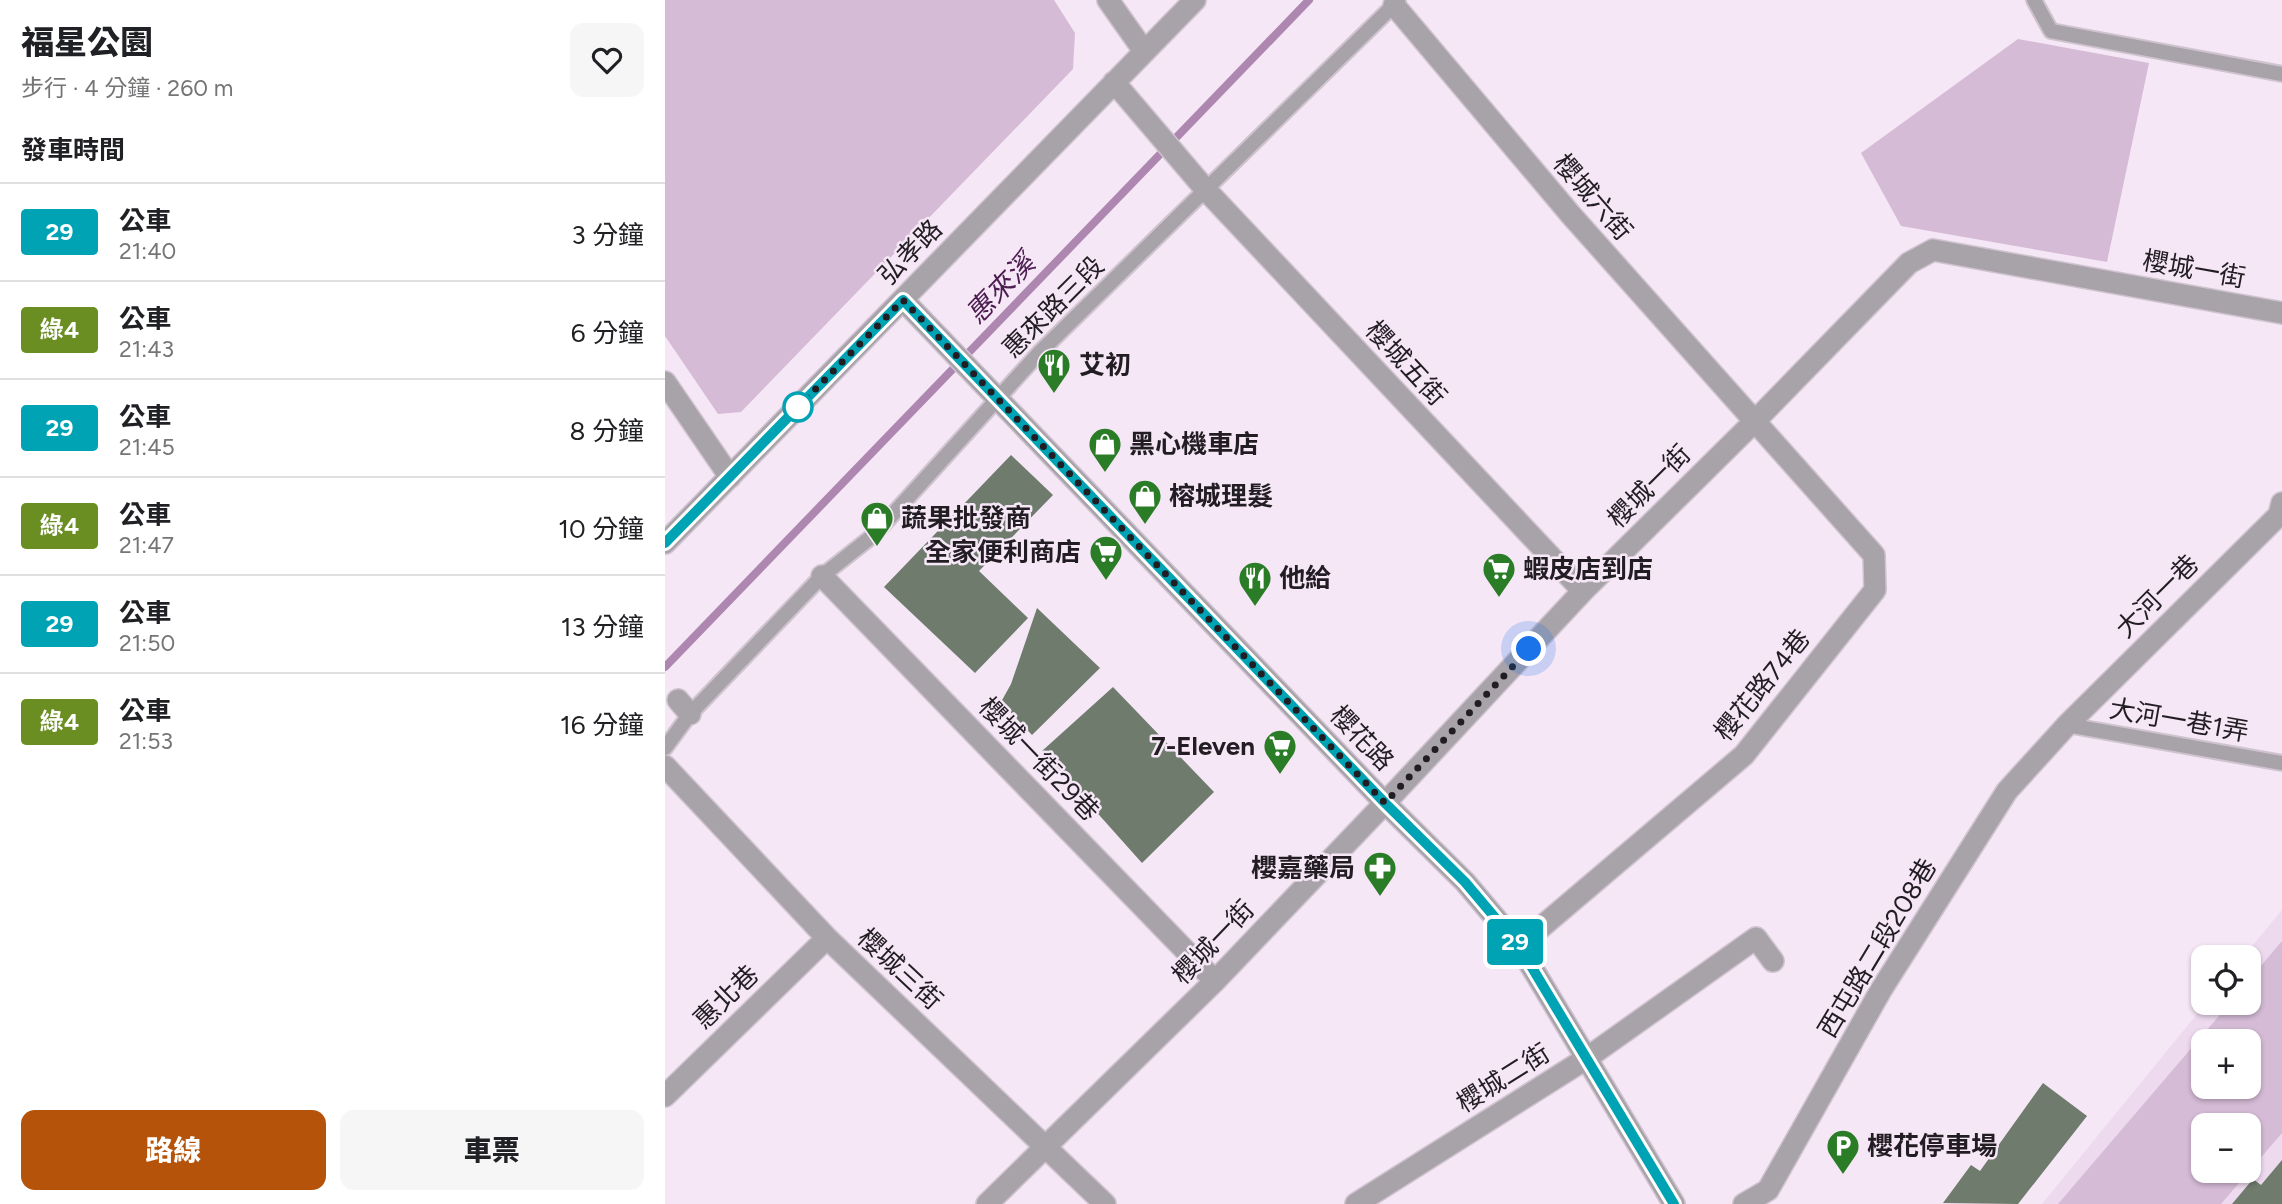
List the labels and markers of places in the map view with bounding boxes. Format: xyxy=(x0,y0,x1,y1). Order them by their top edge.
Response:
restaurant icon: 艾初 xyxy=(1035,346,1073,395)
place label: 艾初 xyxy=(1079,349,1131,381)
unlabelled marker xyxy=(783,392,813,422)
shop icon: 黑心機車店 xyxy=(1086,425,1124,474)
place label: 黑心機車店 xyxy=(1129,428,1259,460)
shop icon: 榕城理髮 xyxy=(1126,477,1164,526)
place label: 榕城理髮 xyxy=(1169,480,1273,512)
shop icon: 蔬果批發商 xyxy=(858,499,896,548)
place label: 蔬果批發商 xyxy=(901,502,1031,534)
supermarket icon: 全家便利商店 xyxy=(1087,533,1125,582)
place label: 全家便利商店 xyxy=(925,536,1081,568)
supermarket icon: 蝦皮店到店 xyxy=(1480,550,1518,599)
place label: 蝦皮店到店 xyxy=(1523,553,1653,585)
restaurant icon: 他給 xyxy=(1236,559,1274,608)
place label: 他給 xyxy=(1279,562,1331,594)
supermarket icon: 7-Eleven xyxy=(1261,727,1299,776)
place label: 7-Eleven xyxy=(1151,730,1255,762)
pharmacy icon: 櫻嘉藥局 xyxy=(1361,849,1399,898)
place label: 櫻嘉藥局 xyxy=(1251,852,1355,884)
parking icon: 櫻花停車場 xyxy=(1824,1127,1862,1176)
place label: 櫻花停車場 xyxy=(1867,1130,1997,1162)

